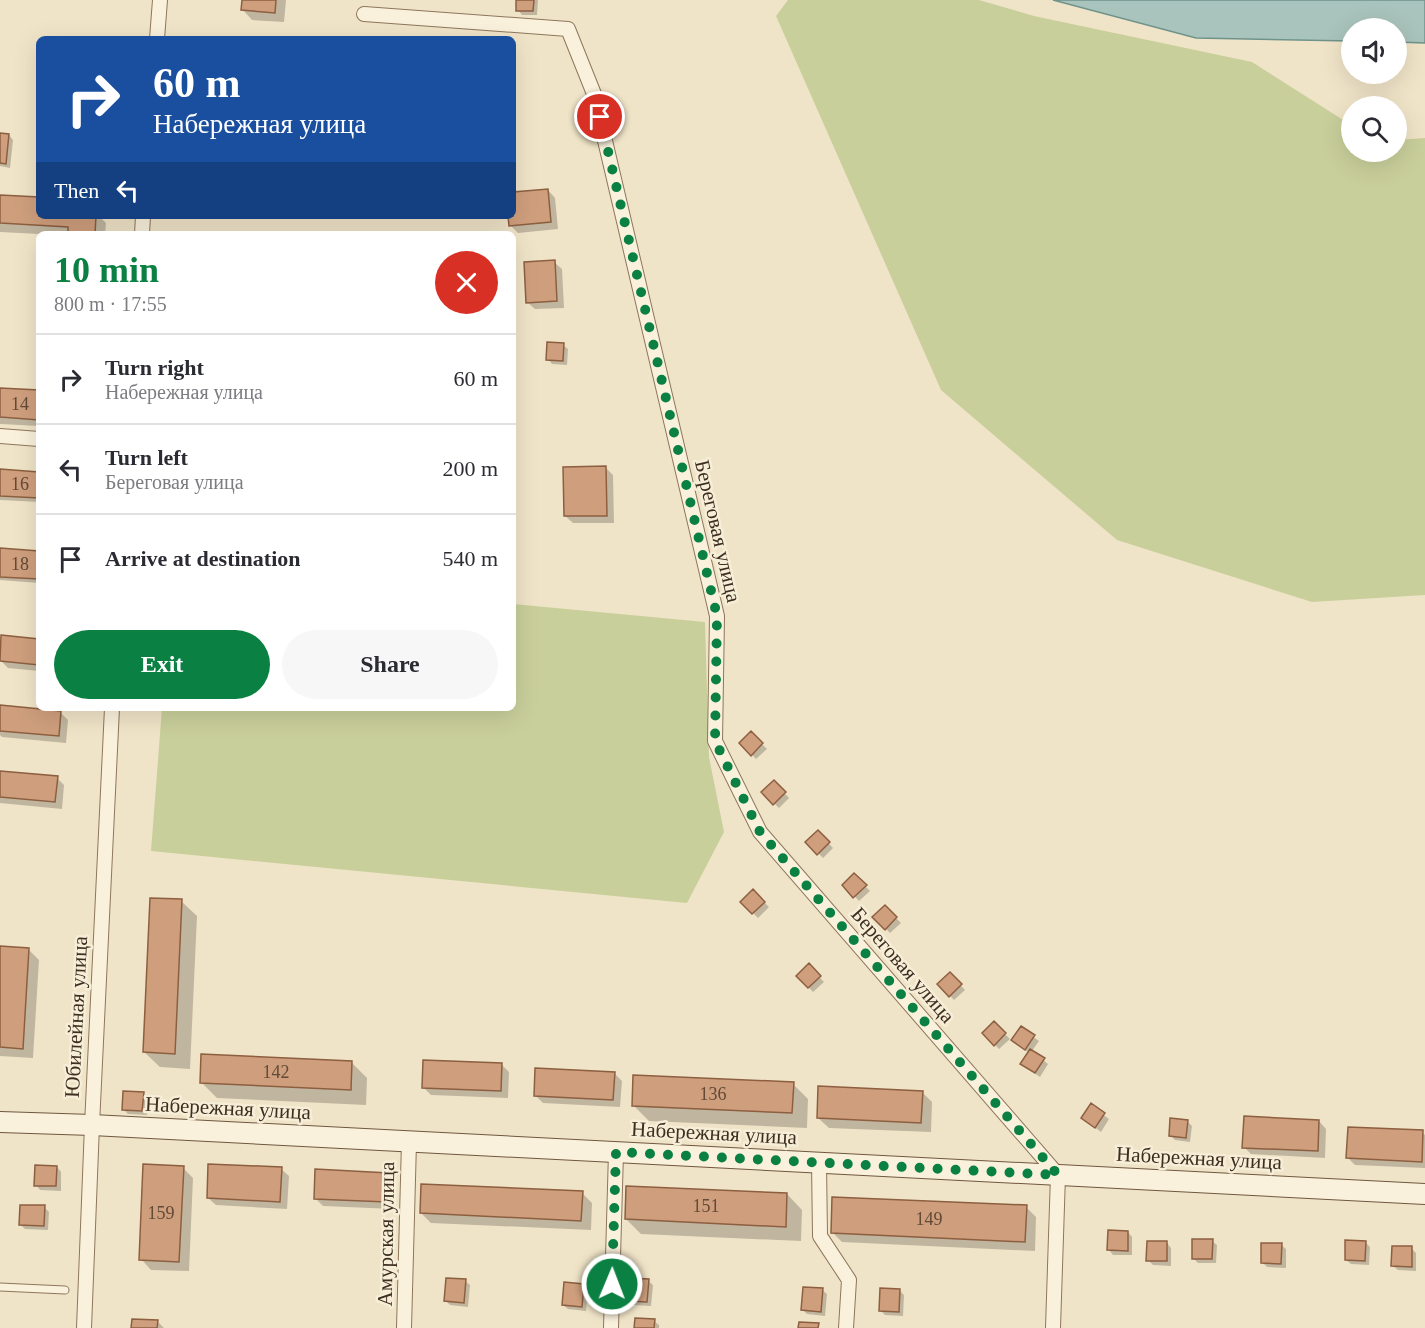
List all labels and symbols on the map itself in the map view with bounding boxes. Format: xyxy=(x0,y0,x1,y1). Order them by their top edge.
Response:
pin xyxy=(574,91,625,142)
house number: 14 xyxy=(11,394,29,414)
street label: Береговая улица xyxy=(690,457,746,605)
house number: 16 xyxy=(11,474,29,494)
house number: 18 xyxy=(11,554,29,574)
street label: Береговая улица xyxy=(846,902,960,1028)
street label: Юбилейная улица xyxy=(60,935,92,1098)
house number: 142 xyxy=(263,1062,290,1082)
house number: 136 xyxy=(700,1084,727,1104)
street label: Набережная улица xyxy=(145,1092,312,1124)
street label: Набережная улица xyxy=(631,1117,798,1149)
street label: Набережная улица xyxy=(1116,1142,1283,1174)
street label: Амурская улица xyxy=(373,1161,399,1307)
house number: 151 xyxy=(693,1196,720,1216)
house number: 159 xyxy=(148,1203,175,1223)
house number: 149 xyxy=(916,1209,943,1229)
position arrow xyxy=(580,1252,644,1316)

